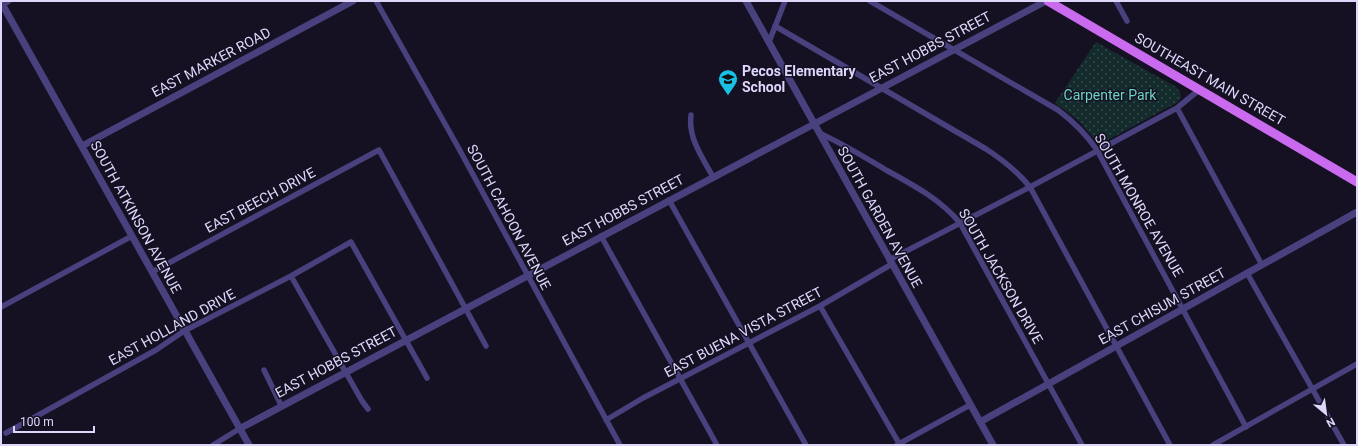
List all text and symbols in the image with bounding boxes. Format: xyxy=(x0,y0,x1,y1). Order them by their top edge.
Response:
street label: EAST HOBBS STREET xyxy=(866,8,994,86)
street label: EAST MARKER ROAD xyxy=(149,24,273,100)
street label: SOUTHEAST MAIN STREET xyxy=(1132,29,1289,129)
place label: Pecos Elementary School xyxy=(742,63,857,95)
school or university icon: Pecos Elementary School xyxy=(717,68,739,96)
park label: Carpenter Park xyxy=(1064,87,1157,103)
street label: SOUTH MONROE AVENUE xyxy=(1091,131,1187,280)
street label: SOUTH ATKINSON AVENUE xyxy=(87,138,185,296)
street label: SOUTH CAHOON AVENUE xyxy=(464,142,554,292)
street label: SOUTH GARDEN AVENUE xyxy=(834,144,926,291)
street label: EAST BEECH DRIVE xyxy=(202,164,318,236)
street label: EAST HOBBS STREET xyxy=(559,171,687,249)
street label: SOUTH JACKSON DRIVE xyxy=(956,206,1046,346)
street label: EAST CHISUM STREET xyxy=(1096,264,1229,348)
street label: EAST BUENA VISTA STREET xyxy=(661,283,825,381)
street label: EAST HOLLAND DRIVE xyxy=(106,286,238,368)
street label: EAST HOBBS STREET xyxy=(272,323,400,401)
north arrow xyxy=(1306,394,1346,434)
scale bar xyxy=(14,408,94,434)
text: 100 m xyxy=(20,415,54,429)
text: N xyxy=(1324,415,1337,430)

